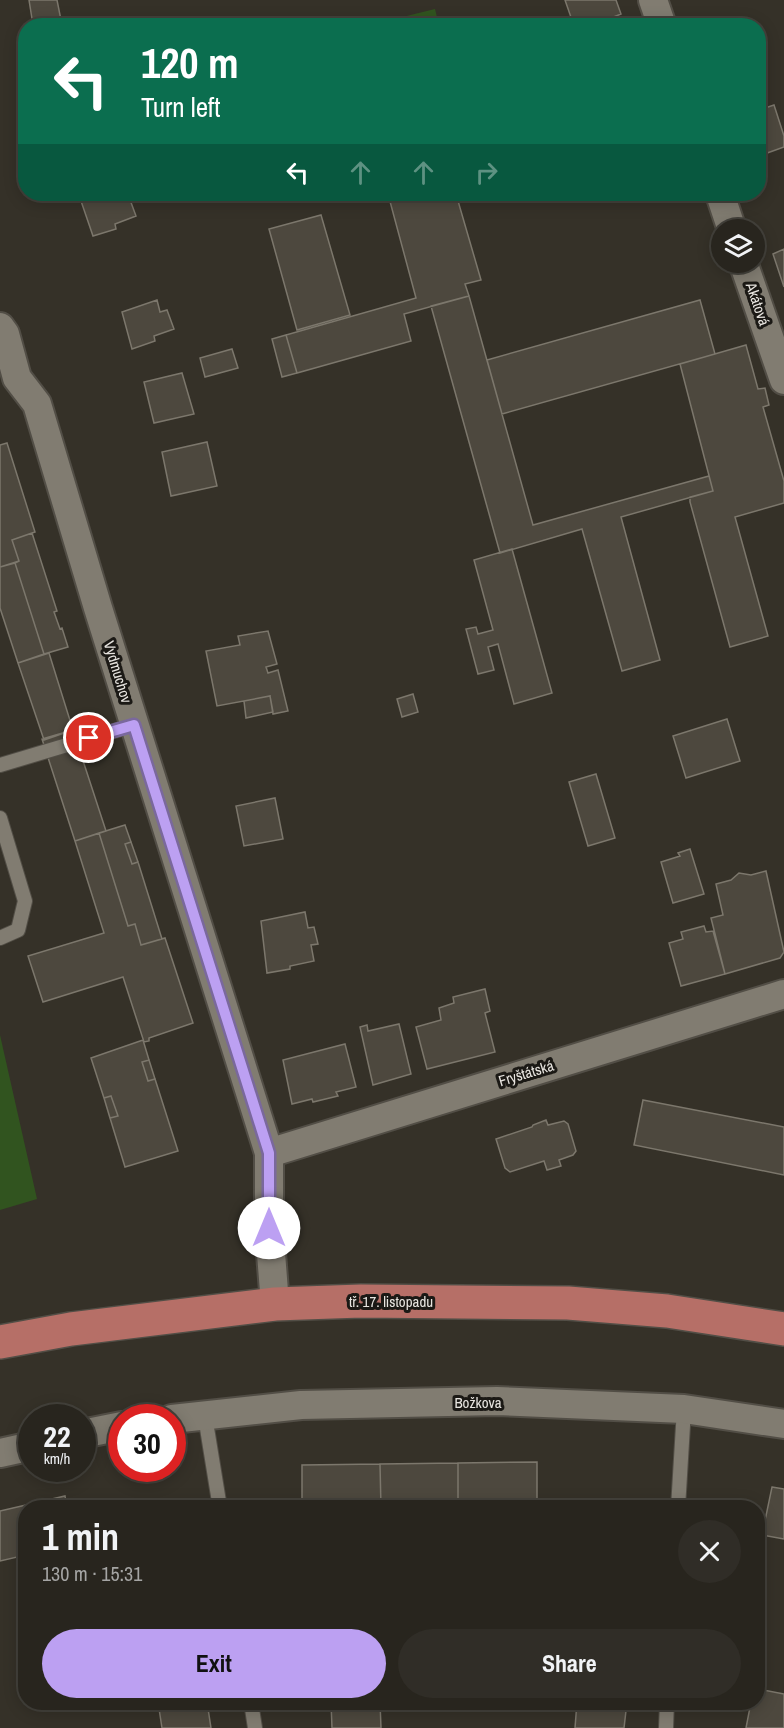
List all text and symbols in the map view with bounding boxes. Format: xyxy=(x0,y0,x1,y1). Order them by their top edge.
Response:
text: 120 m xyxy=(141,35,239,91)
icon: left xyxy=(42,42,120,120)
text: Turn left xyxy=(141,89,220,125)
icon: left xyxy=(281,156,314,189)
icon: ahead xyxy=(344,156,377,189)
icon: ahead xyxy=(407,156,440,189)
icon: right xyxy=(470,156,503,189)
map controls xyxy=(711,219,765,273)
button: layers xyxy=(711,219,765,273)
street label: Akátová xyxy=(741,279,775,329)
street label: Vydmuchov xyxy=(99,638,138,706)
pin xyxy=(63,712,114,763)
icon: arrive xyxy=(72,721,105,754)
street label: Fryštátská xyxy=(496,1055,556,1091)
position arrow xyxy=(237,1196,301,1260)
street label: tř. 17. listopadu xyxy=(349,1291,433,1312)
street label: Božkova xyxy=(454,1392,502,1413)
speed limit sign: 30 xyxy=(108,1404,186,1482)
text: 22 xyxy=(43,1416,71,1456)
text: km/h xyxy=(44,1448,70,1469)
text: 1 min xyxy=(42,1513,119,1561)
button: close xyxy=(678,1520,741,1583)
text: 130 m · 15:31 xyxy=(42,1560,142,1587)
button: Exit xyxy=(42,1629,386,1698)
button: Share xyxy=(398,1629,741,1698)

